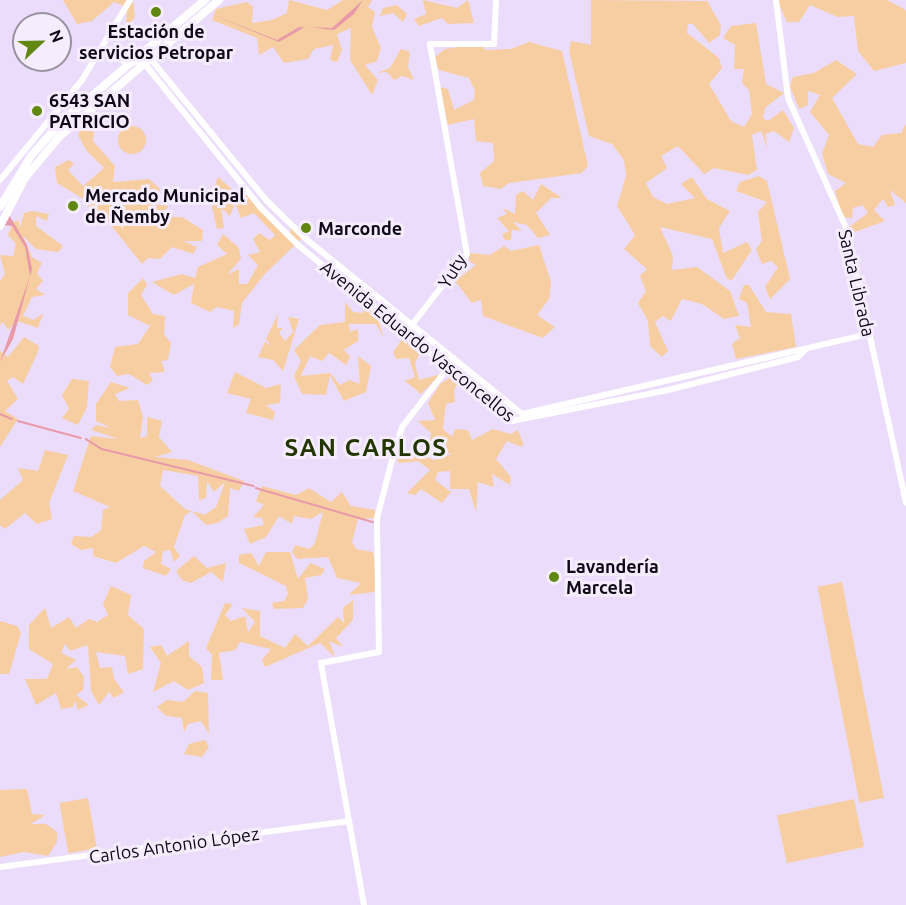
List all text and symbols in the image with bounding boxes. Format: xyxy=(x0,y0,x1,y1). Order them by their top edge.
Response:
marker: Estación de servicios Petropar xyxy=(149,5,163,19)
north arrow xyxy=(12,12,72,72)
place label: Estación de servicios Petropar xyxy=(79,21,233,63)
text: N xyxy=(46,27,67,45)
place label: 6543 SAN PATRICIO xyxy=(49,90,130,132)
marker: 6543 SAN PATRICIO xyxy=(30,104,44,118)
place label: Mercado Municipal de Ñemby xyxy=(85,185,245,228)
marker: Mercado Municipal de Ñemby xyxy=(66,199,80,213)
place label: Marconde xyxy=(318,217,402,239)
marker: Marconde xyxy=(299,221,313,235)
street label: Santa Librada xyxy=(834,227,880,339)
street label: Yuty xyxy=(433,250,471,292)
street label: Avenida Eduardo Vasconcellos xyxy=(316,256,520,426)
district label: SAN CARLOS xyxy=(285,434,447,462)
place label: Lavandería Marcela xyxy=(566,556,659,598)
marker: Lavandería Marcela xyxy=(547,570,561,584)
street label: Carlos Antonio López xyxy=(88,822,260,868)

